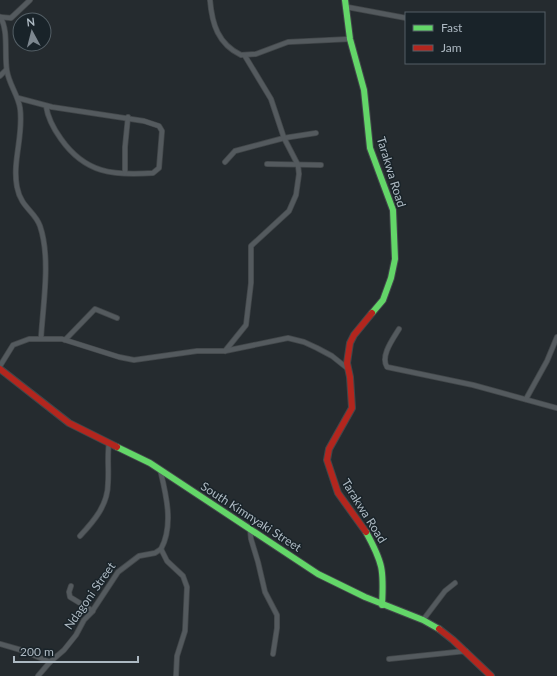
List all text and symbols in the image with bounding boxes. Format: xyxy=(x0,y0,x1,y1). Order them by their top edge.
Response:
north arrow xyxy=(12,12,52,52)
legend xyxy=(405,12,545,64)
text: N xyxy=(26,15,36,29)
text: Fast xyxy=(441,20,463,35)
text: Jam xyxy=(441,40,462,55)
street label: Tarakwa Road xyxy=(374,135,409,209)
street label: Tarakwa Road xyxy=(339,476,390,546)
street label: South Kimnyaki Street xyxy=(198,478,305,555)
street label: Ndagoni Street xyxy=(61,559,119,632)
scale bar xyxy=(14,638,138,664)
text: 200 m xyxy=(20,644,54,659)

